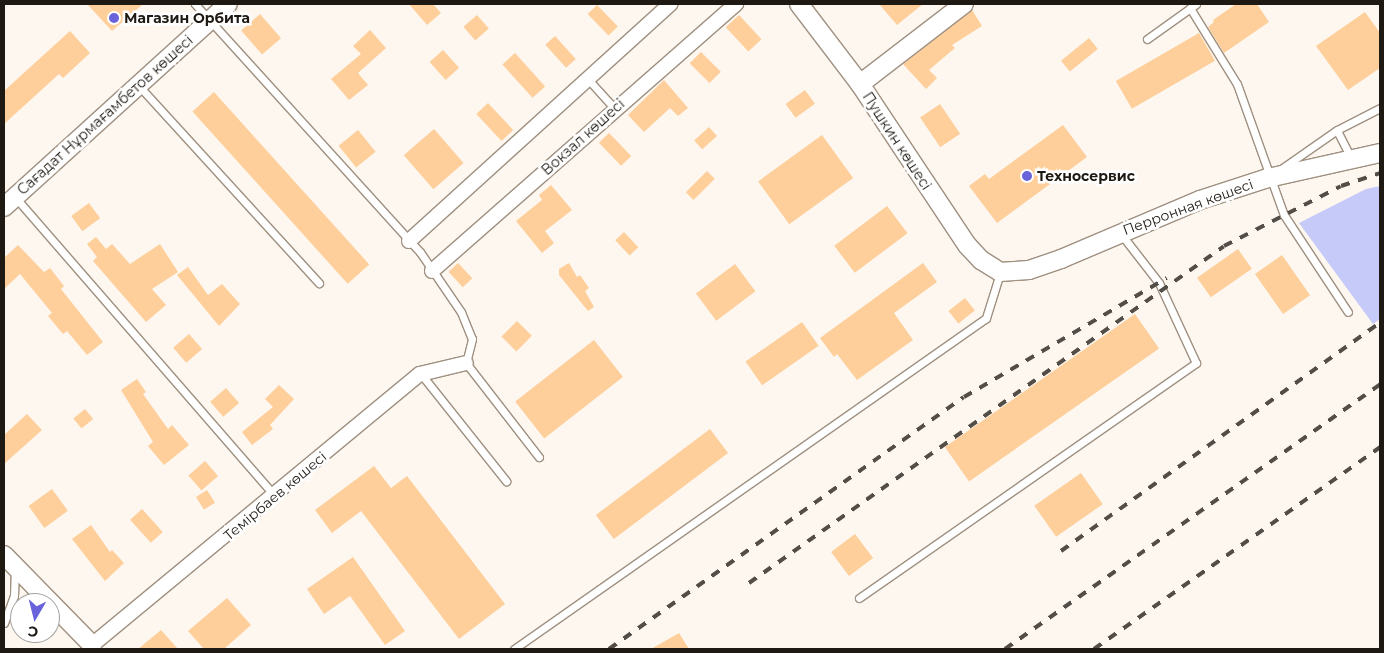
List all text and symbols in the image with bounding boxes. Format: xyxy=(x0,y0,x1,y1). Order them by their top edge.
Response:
place label: Магазин Орбита xyxy=(124,10,250,26)
marker: Магазин Орбита xyxy=(108,12,120,24)
street label: Сағадат Нұрмағамбетов көшесі xyxy=(14,32,196,198)
street label: Пушкин көшесі xyxy=(859,89,935,193)
street label: Вокзал көшесі xyxy=(538,95,628,179)
place label: Техносервис xyxy=(1037,168,1135,184)
marker: Техносервис xyxy=(1021,170,1033,182)
street label: Перронная көшесі xyxy=(1120,176,1256,238)
street label: Темірбаев көшесі xyxy=(220,448,330,544)
north arrow xyxy=(10,593,60,643)
text: С xyxy=(27,622,39,641)

